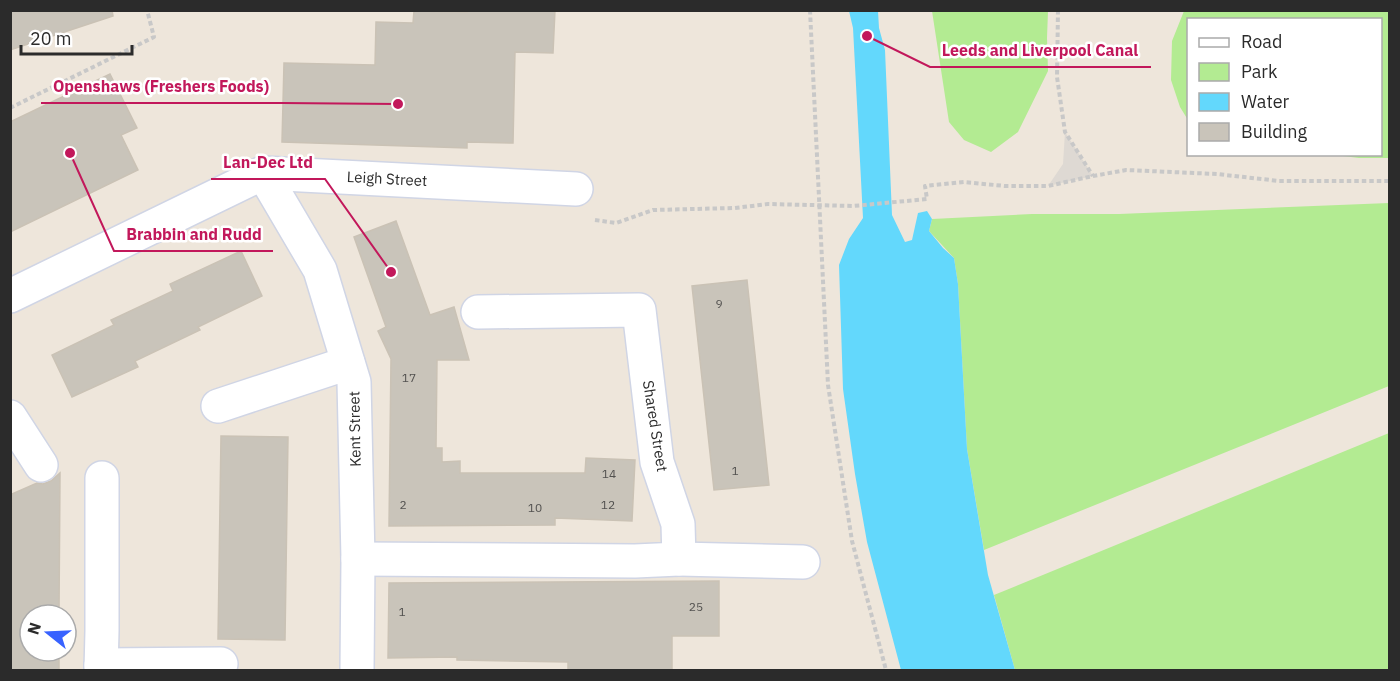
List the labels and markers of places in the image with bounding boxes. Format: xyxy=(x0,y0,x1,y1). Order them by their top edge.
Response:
callout: Leeds and Liverpool Canal xyxy=(930,33,1151,67)
callout: Openshaws (Freshers Foods) xyxy=(41,69,282,103)
callout: Lan-Dec Ltd xyxy=(211,145,325,179)
callout: Brabbin and Rudd xyxy=(114,217,273,251)

